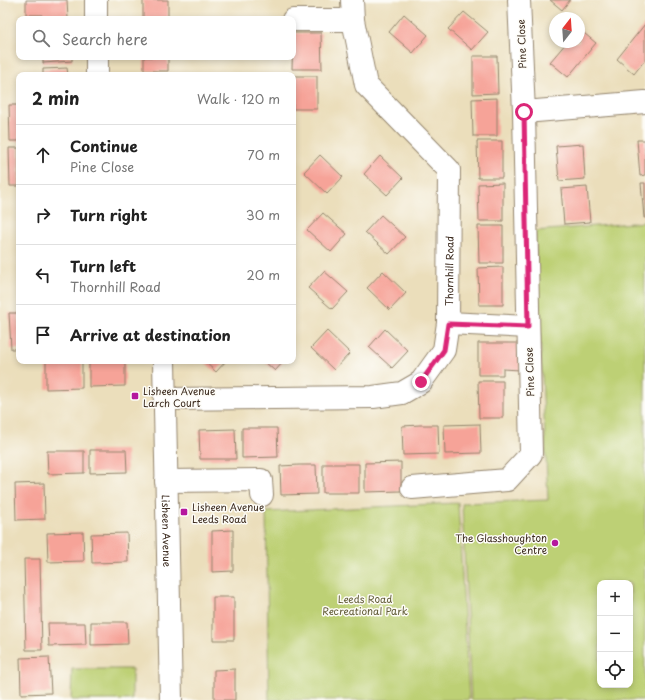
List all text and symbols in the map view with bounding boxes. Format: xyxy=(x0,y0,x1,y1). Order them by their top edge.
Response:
north arrow xyxy=(549,12,585,48)
search box xyxy=(16,16,296,60)
street label: Pine Close xyxy=(513,19,529,69)
icon: search xyxy=(30,27,52,49)
text: Search here xyxy=(62,27,148,50)
text: 2 min xyxy=(32,85,79,111)
text: Walk · 120 m xyxy=(197,89,280,108)
route start xyxy=(515,103,533,121)
text: Continue xyxy=(70,134,138,157)
icon: ahead xyxy=(32,144,54,166)
text: 70 m xyxy=(247,145,280,164)
text: Pine Close xyxy=(70,157,134,176)
text: Turn right xyxy=(70,203,147,226)
icon: right xyxy=(32,204,54,226)
text: 30 m xyxy=(246,205,280,224)
street label: Thornhill Road xyxy=(441,236,456,306)
text: Turn left xyxy=(70,254,136,277)
icon: left xyxy=(32,264,54,286)
text: 20 m xyxy=(246,265,280,284)
text: Thornhill Road xyxy=(70,277,161,296)
text: Arrive at destination xyxy=(70,323,231,346)
icon: arrive xyxy=(32,324,54,346)
street label: Pine Close xyxy=(521,347,537,397)
route end xyxy=(412,373,430,391)
place label: Lisheen Avenue Larch Court xyxy=(143,383,216,410)
marker: Lisheen Avenue Larch Court xyxy=(130,391,140,401)
street label: Lisheen Avenue xyxy=(159,495,176,568)
place label: Lisheen Avenue Leeds Road xyxy=(192,499,265,526)
marker: Lisheen Avenue Leeds Road xyxy=(179,507,189,517)
place label: The Glasshoughton Centre xyxy=(455,530,547,557)
marker: The Glasshoughton Centre xyxy=(550,538,560,548)
map controls xyxy=(597,580,633,688)
button: + xyxy=(597,580,633,616)
park label: Leeds Road Recreational Park xyxy=(322,591,408,618)
button: − xyxy=(597,616,633,652)
button: locate xyxy=(597,652,633,688)

